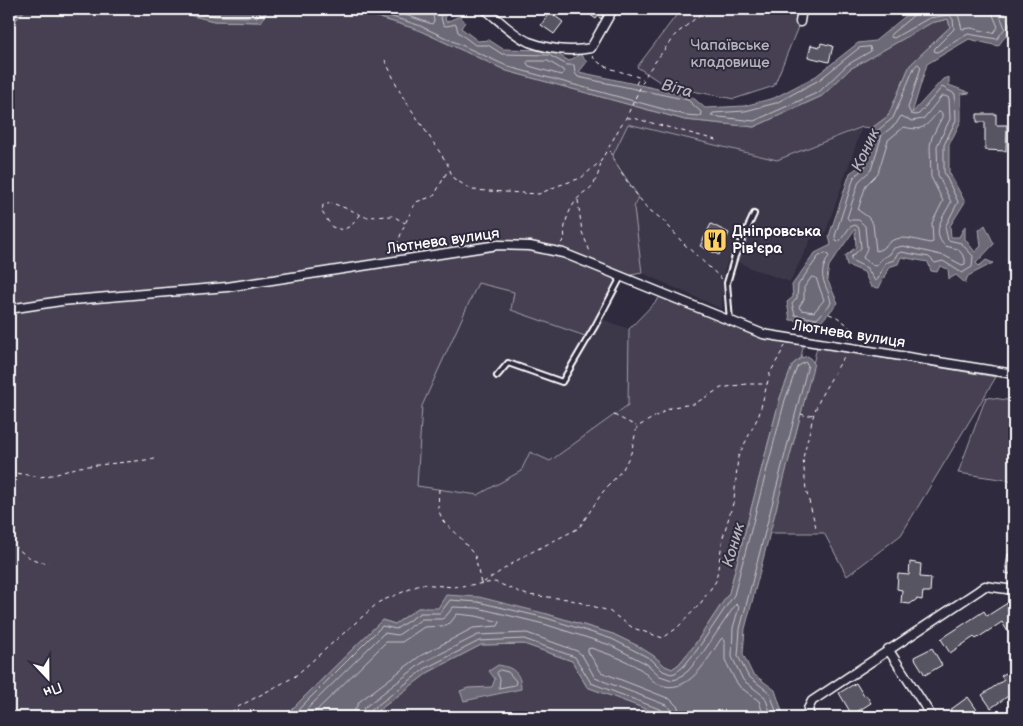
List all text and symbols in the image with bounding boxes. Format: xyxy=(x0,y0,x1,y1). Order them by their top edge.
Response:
park label: Чапаївське кладовище xyxy=(690,36,770,72)
water label: Віта xyxy=(660,76,694,102)
water label: Коник xyxy=(848,125,884,174)
place label: Дніпровська Рів'єра xyxy=(732,222,821,258)
street label: Лютнева вулиця xyxy=(384,224,501,258)
restaurant icon: Дніпровська Рів'єра xyxy=(702,227,728,253)
street label: Лютнева вулиця xyxy=(790,316,907,352)
water label: Коник xyxy=(719,520,749,569)
north arrow xyxy=(22,654,72,704)
text: Пн xyxy=(41,678,65,701)

